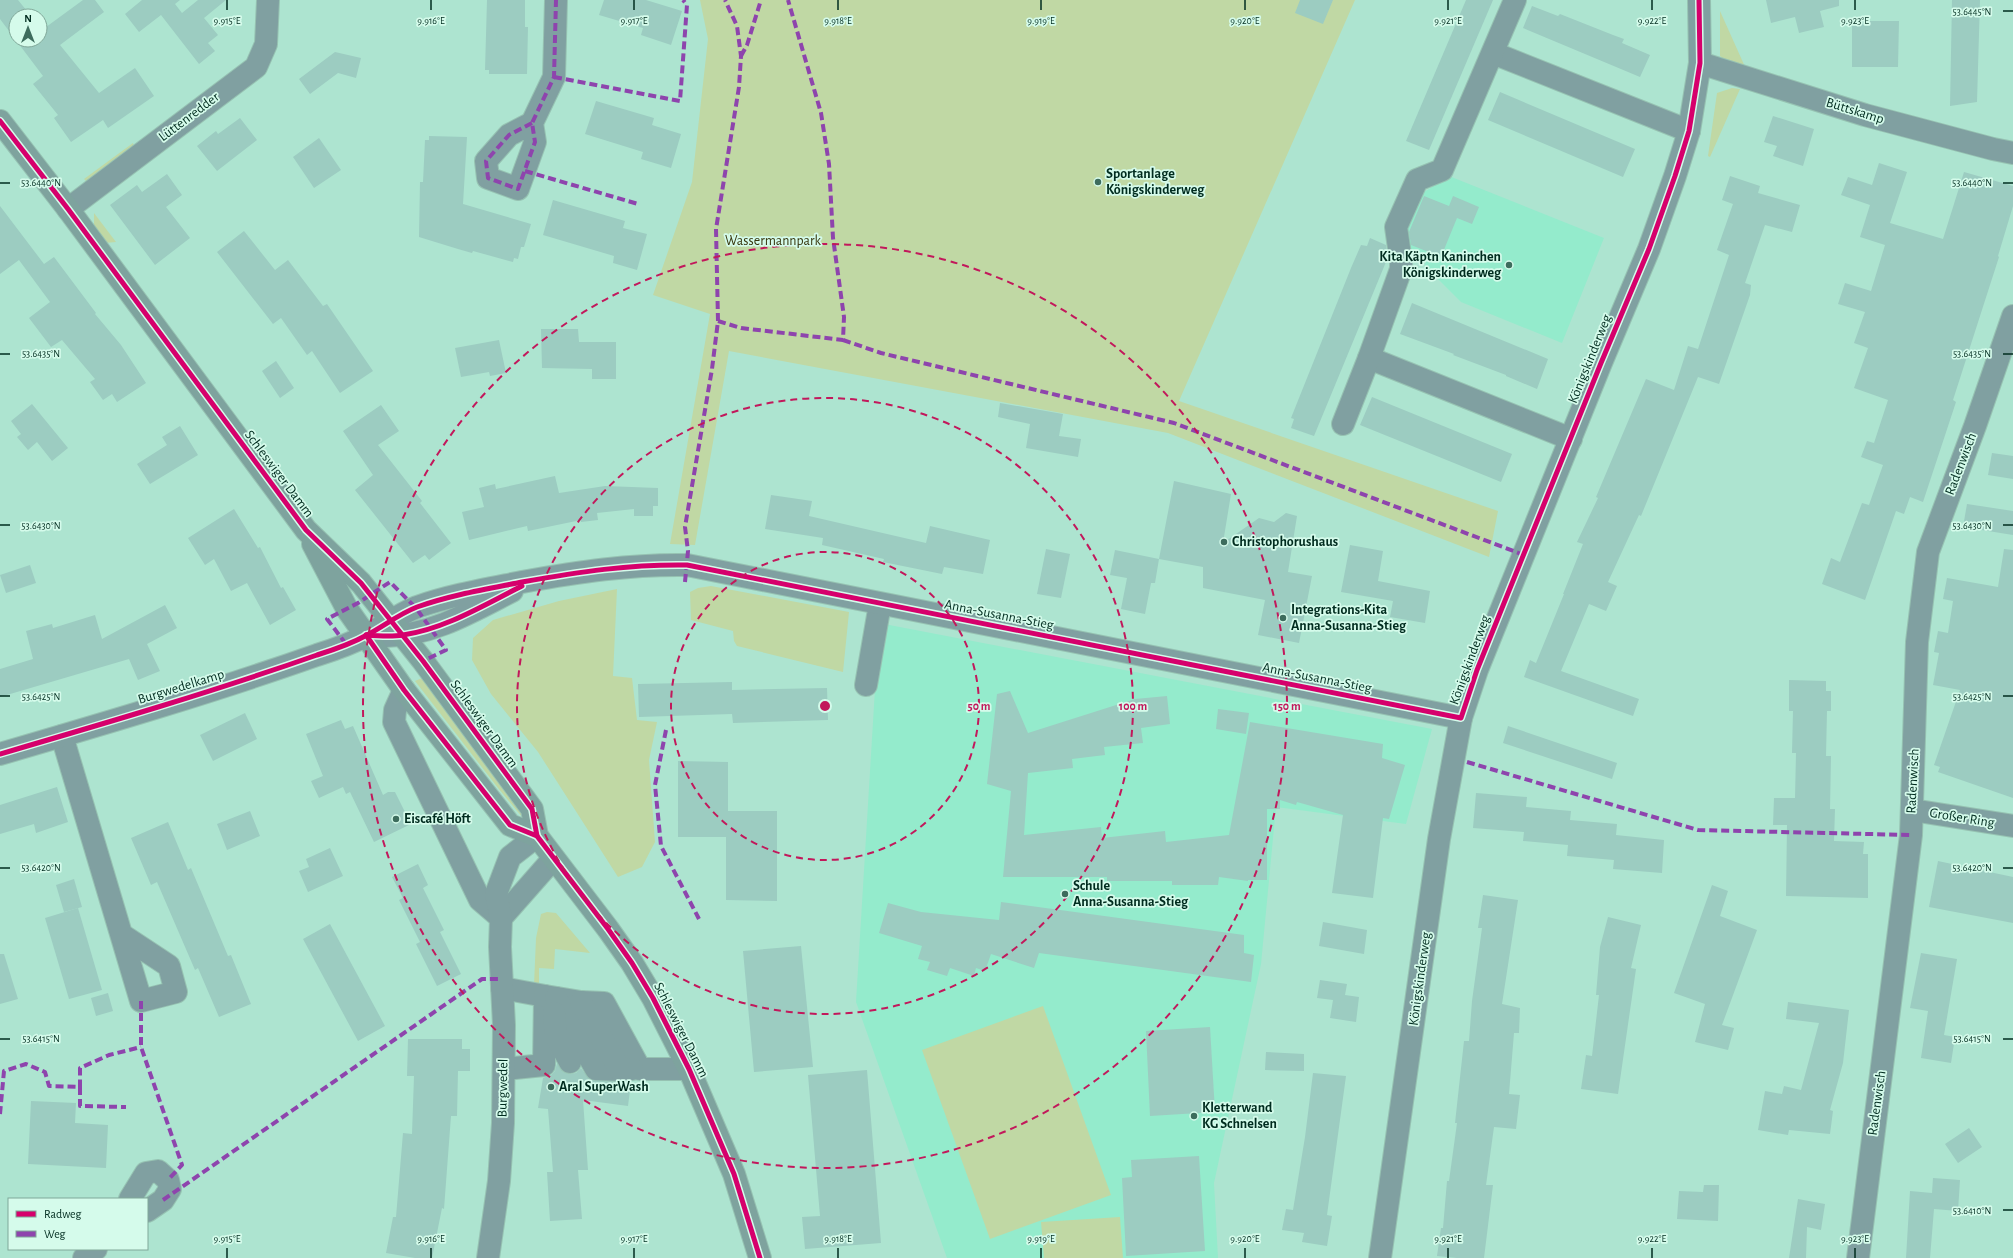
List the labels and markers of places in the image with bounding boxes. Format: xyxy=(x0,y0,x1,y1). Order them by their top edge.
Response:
place label: Sportanlage Königskinderweg xyxy=(1106,167,1205,197)
marker: Sportanlage Königskinderweg xyxy=(1093,177,1103,187)
place label: Kita Käptn Kaninchen Königskinderweg xyxy=(1379,250,1502,280)
marker: Kita Käptn Kaninchen Königskinderweg xyxy=(1504,260,1514,270)
place label: Christophorushaus xyxy=(1232,535,1338,549)
marker: Christophorushaus xyxy=(1219,537,1229,547)
place label: Integrations-Kita Anna-Susanna-Stieg xyxy=(1291,603,1407,633)
marker: Integrations-Kita Anna-Susanna-Stieg xyxy=(1278,613,1288,623)
centre of rings xyxy=(818,699,832,713)
place label: Eiscafé Höft xyxy=(404,812,471,826)
marker: Eiscafé Höft xyxy=(391,814,401,824)
place label: Schule Anna-Susanna-Stieg xyxy=(1073,879,1189,909)
marker: Schule Anna-Susanna-Stieg xyxy=(1060,889,1070,899)
place label: Aral SuperWash xyxy=(559,1080,649,1094)
marker: Aral SuperWash xyxy=(546,1082,556,1092)
place label: Kletterwand KG Schnelsen xyxy=(1202,1101,1277,1131)
marker: Kletterwand KG Schnelsen xyxy=(1189,1111,1199,1121)

